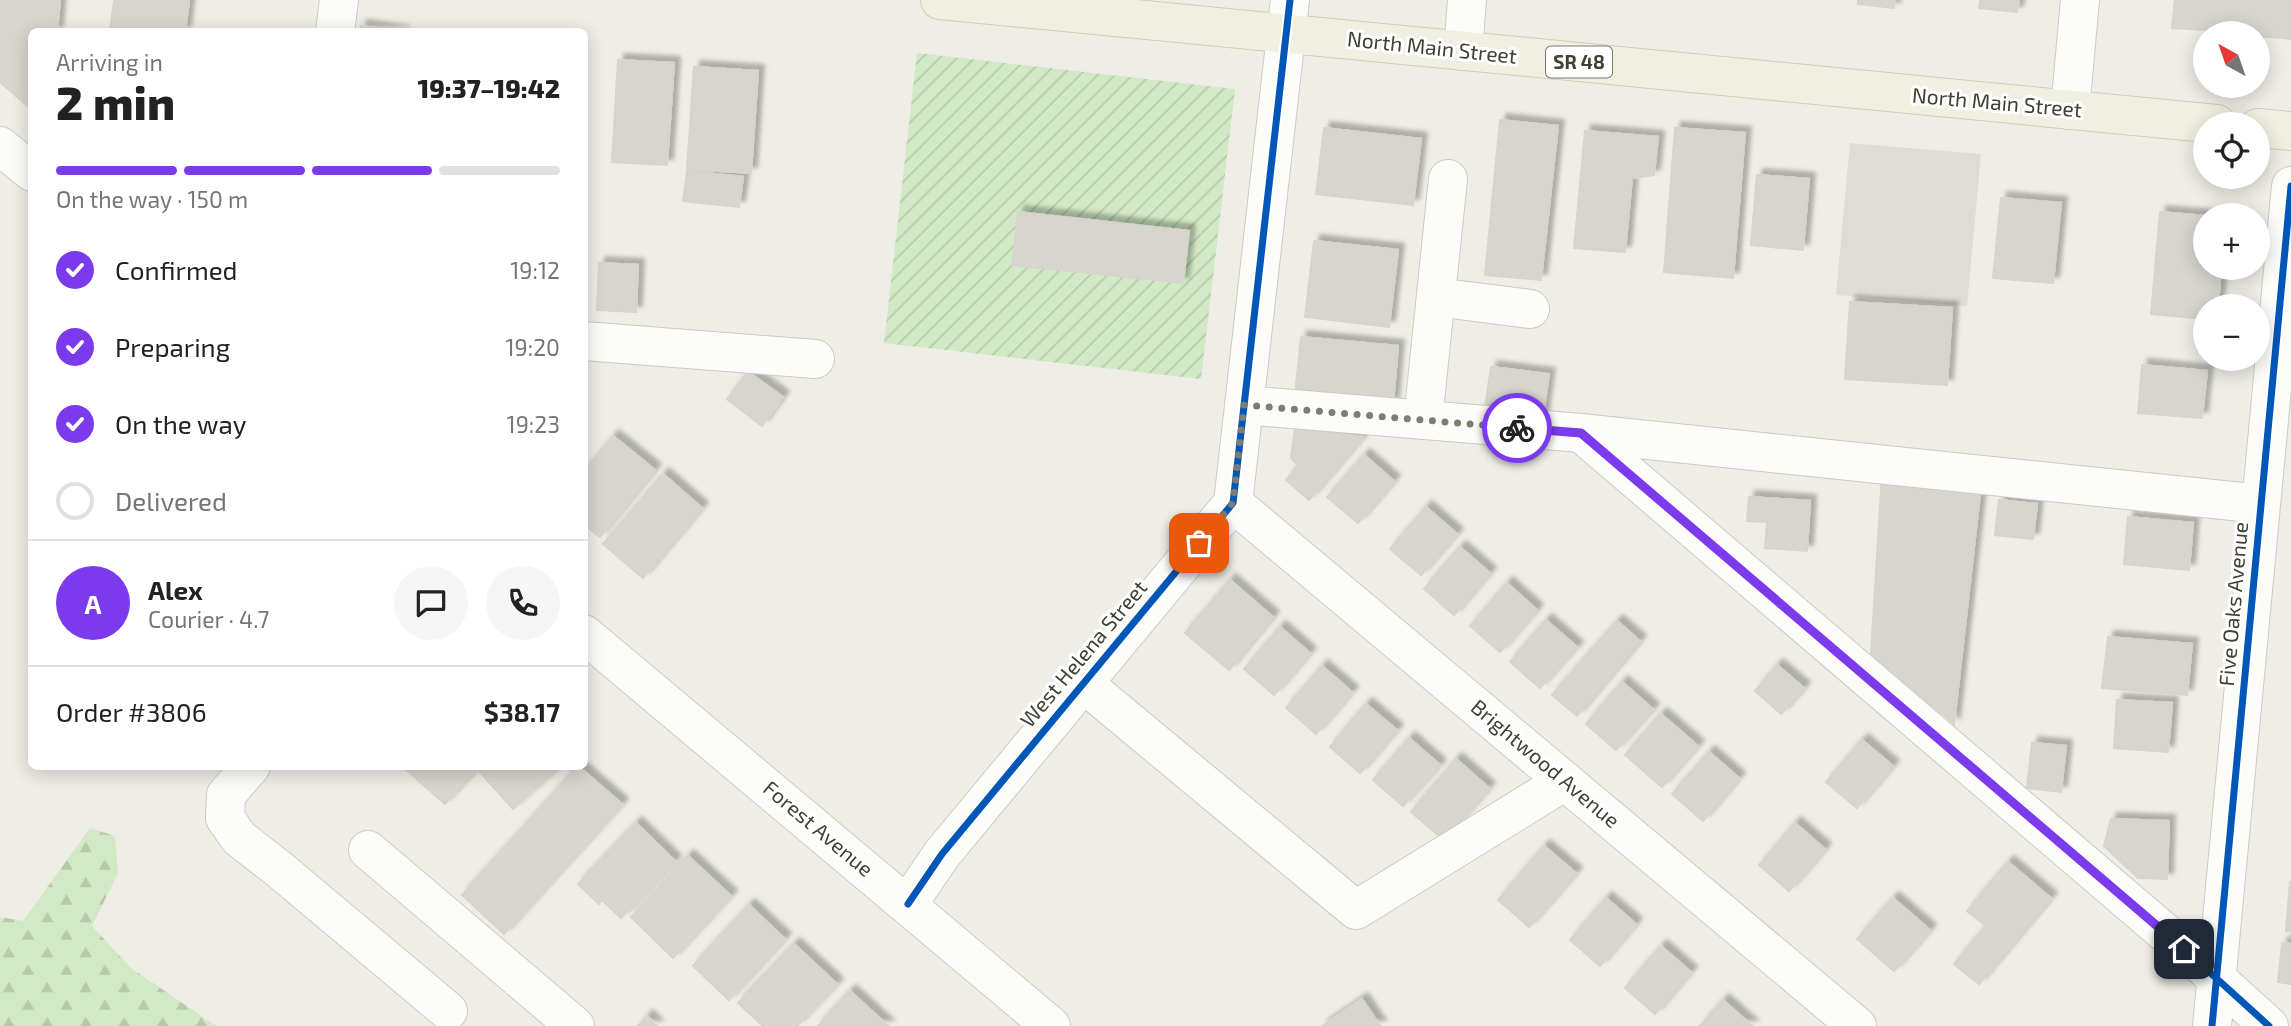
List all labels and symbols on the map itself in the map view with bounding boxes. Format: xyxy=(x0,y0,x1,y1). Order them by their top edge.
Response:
north arrow xyxy=(2193,21,2270,98)
street label: North Main Street xyxy=(1346,25,1518,68)
road number: SR 48 xyxy=(1546,46,1612,78)
street label: North Main Street xyxy=(1911,82,2083,121)
courier xyxy=(1482,393,1552,463)
pin xyxy=(1169,513,1229,573)
street label: Five Oaks Avenue xyxy=(2213,521,2252,687)
street label: West Helena Street xyxy=(1014,575,1151,731)
street label: Brightwood Avenue xyxy=(1467,693,1625,832)
street label: Forest Avenue xyxy=(759,775,879,881)
pin xyxy=(2154,919,2214,979)

